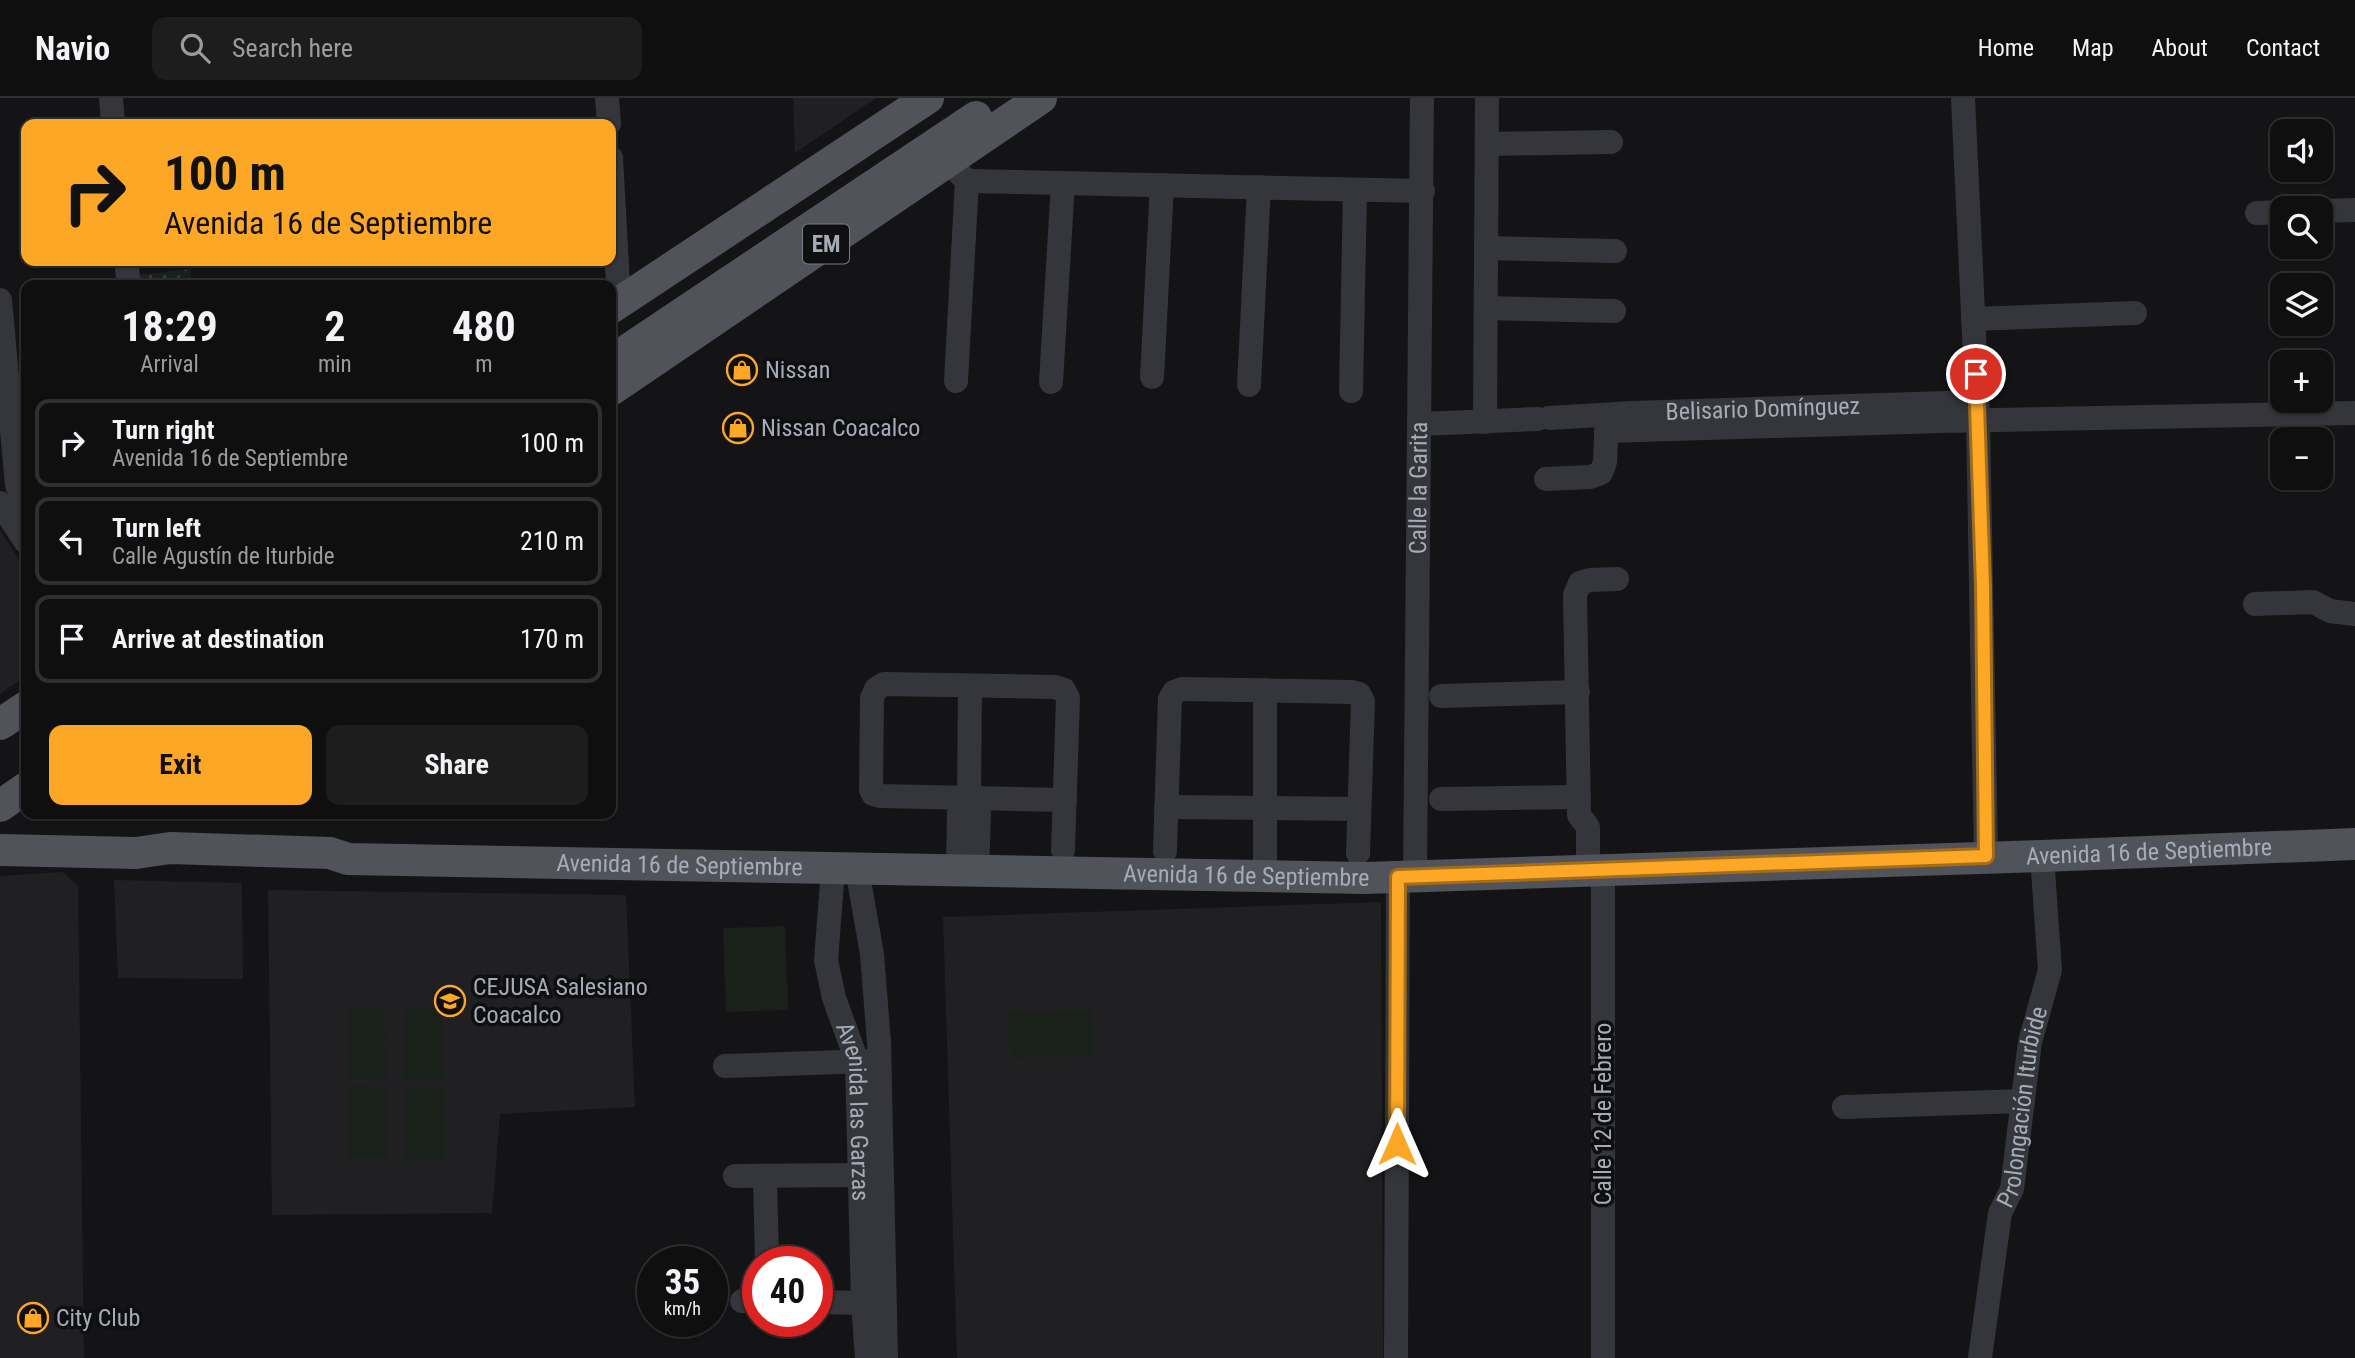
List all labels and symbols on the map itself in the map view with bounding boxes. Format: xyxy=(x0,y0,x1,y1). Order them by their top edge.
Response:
road number: EM xyxy=(803,225,849,264)
pin xyxy=(1946,344,2006,404)
shop icon: Nissan xyxy=(725,353,759,387)
place label: Nissan xyxy=(765,356,830,384)
street label: Belisario Domínguez xyxy=(1665,392,1860,426)
shop icon: Nissan Coacalco xyxy=(721,411,755,445)
place label: Nissan Coacalco xyxy=(761,414,920,442)
street label: Calle la Garita xyxy=(1404,422,1433,554)
street label: Avenida 16 de Septiembre xyxy=(2025,833,2273,871)
street label: Avenida 16 de Septiembre xyxy=(556,849,803,881)
street label: Avenida 16 de Septiembre xyxy=(1123,859,1370,892)
place label: CEJUSA Salesiano Coacalco xyxy=(473,973,648,1029)
school or university icon: CEJUSA Salesiano Coacalco xyxy=(433,984,467,1018)
street label: Prolongación Iturbide xyxy=(1991,1003,2053,1212)
street label: Avenida las Garzas xyxy=(830,1018,874,1201)
street label: Calle 12 de Febrero xyxy=(1589,1023,1617,1205)
position arrow xyxy=(1360,1107,1434,1181)
speed limit sign: 40 xyxy=(742,1246,833,1337)
shop icon: City Club xyxy=(16,1301,50,1335)
place label: City Club xyxy=(56,1304,140,1332)

